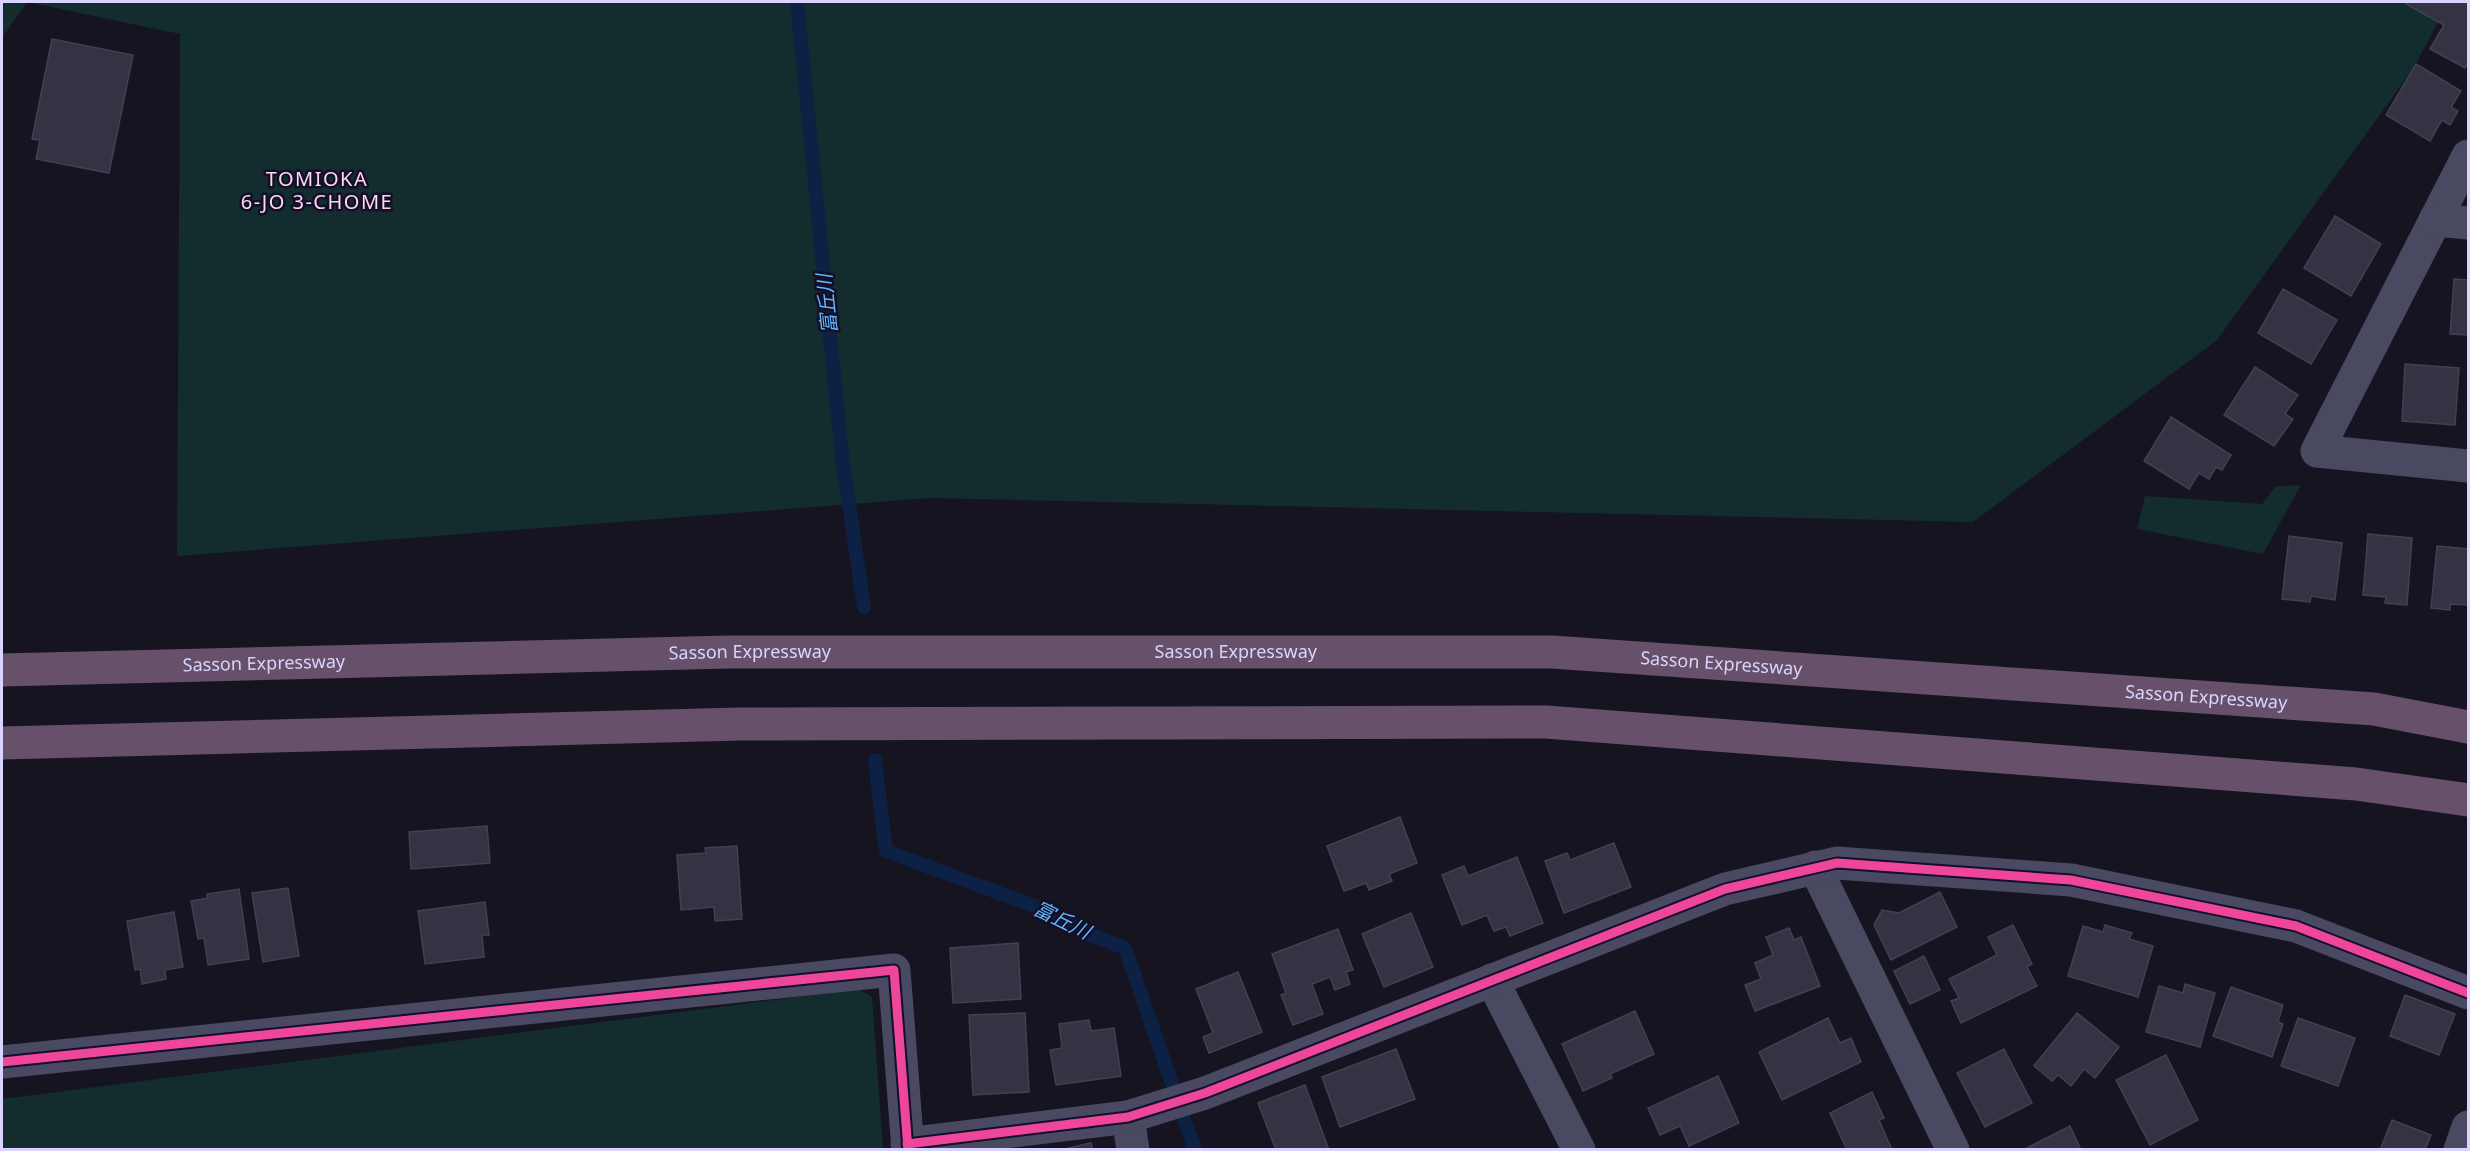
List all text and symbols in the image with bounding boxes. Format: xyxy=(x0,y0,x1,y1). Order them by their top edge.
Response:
district label: TOMIOKA 6-JO 3-CHOME xyxy=(241,165,393,215)
water label: 富丘川 xyxy=(810,271,843,335)
street label: Sasson Expressway xyxy=(668,639,832,664)
street label: Sasson Expressway xyxy=(1155,639,1318,663)
street label: Sasson Expressway xyxy=(1640,645,1804,680)
street label: Sasson Expressway xyxy=(182,648,346,677)
street label: Sasson Expressway xyxy=(2124,679,2289,714)
water label: 富丘川 xyxy=(1029,894,1097,946)

